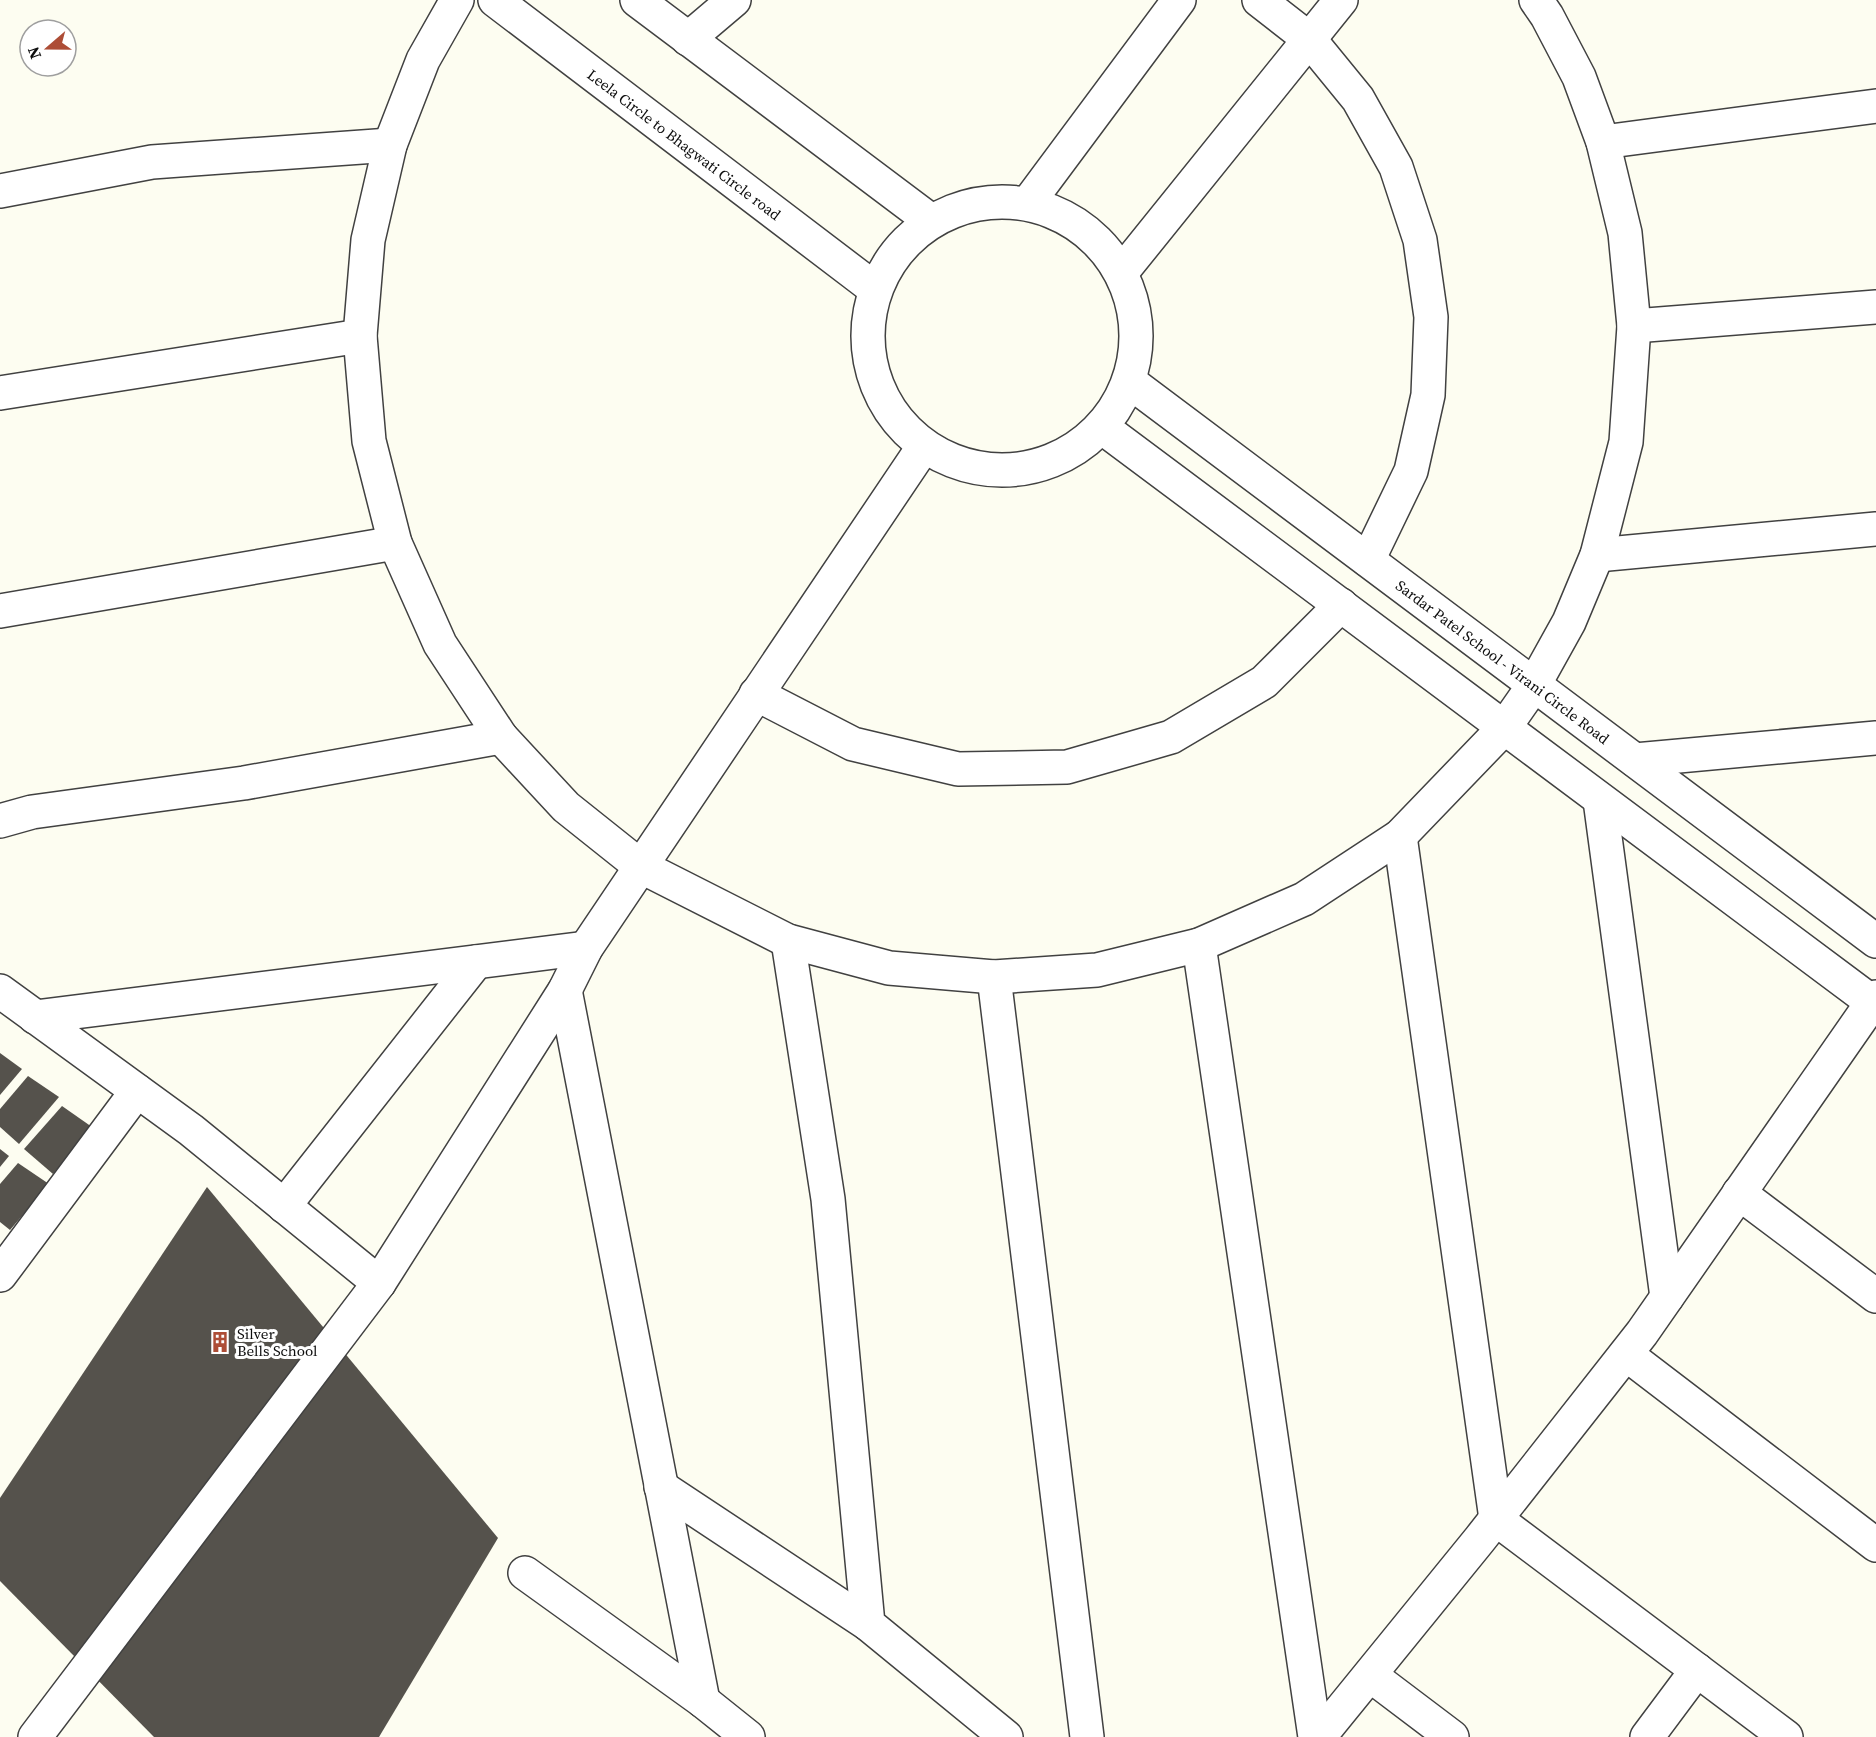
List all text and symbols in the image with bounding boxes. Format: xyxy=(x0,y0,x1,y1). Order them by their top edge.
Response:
north arrow xyxy=(18,18,78,78)
text: N xyxy=(21,44,46,62)
street label: Leela Circle to Bhagwati Circle road xyxy=(583,64,786,225)
street label: Sardar Patel School - Virani Circle Road xyxy=(1392,574,1614,749)
place label: Silver Bells School xyxy=(237,1323,318,1361)
building icon: Silver Bells School xyxy=(208,1330,232,1354)

